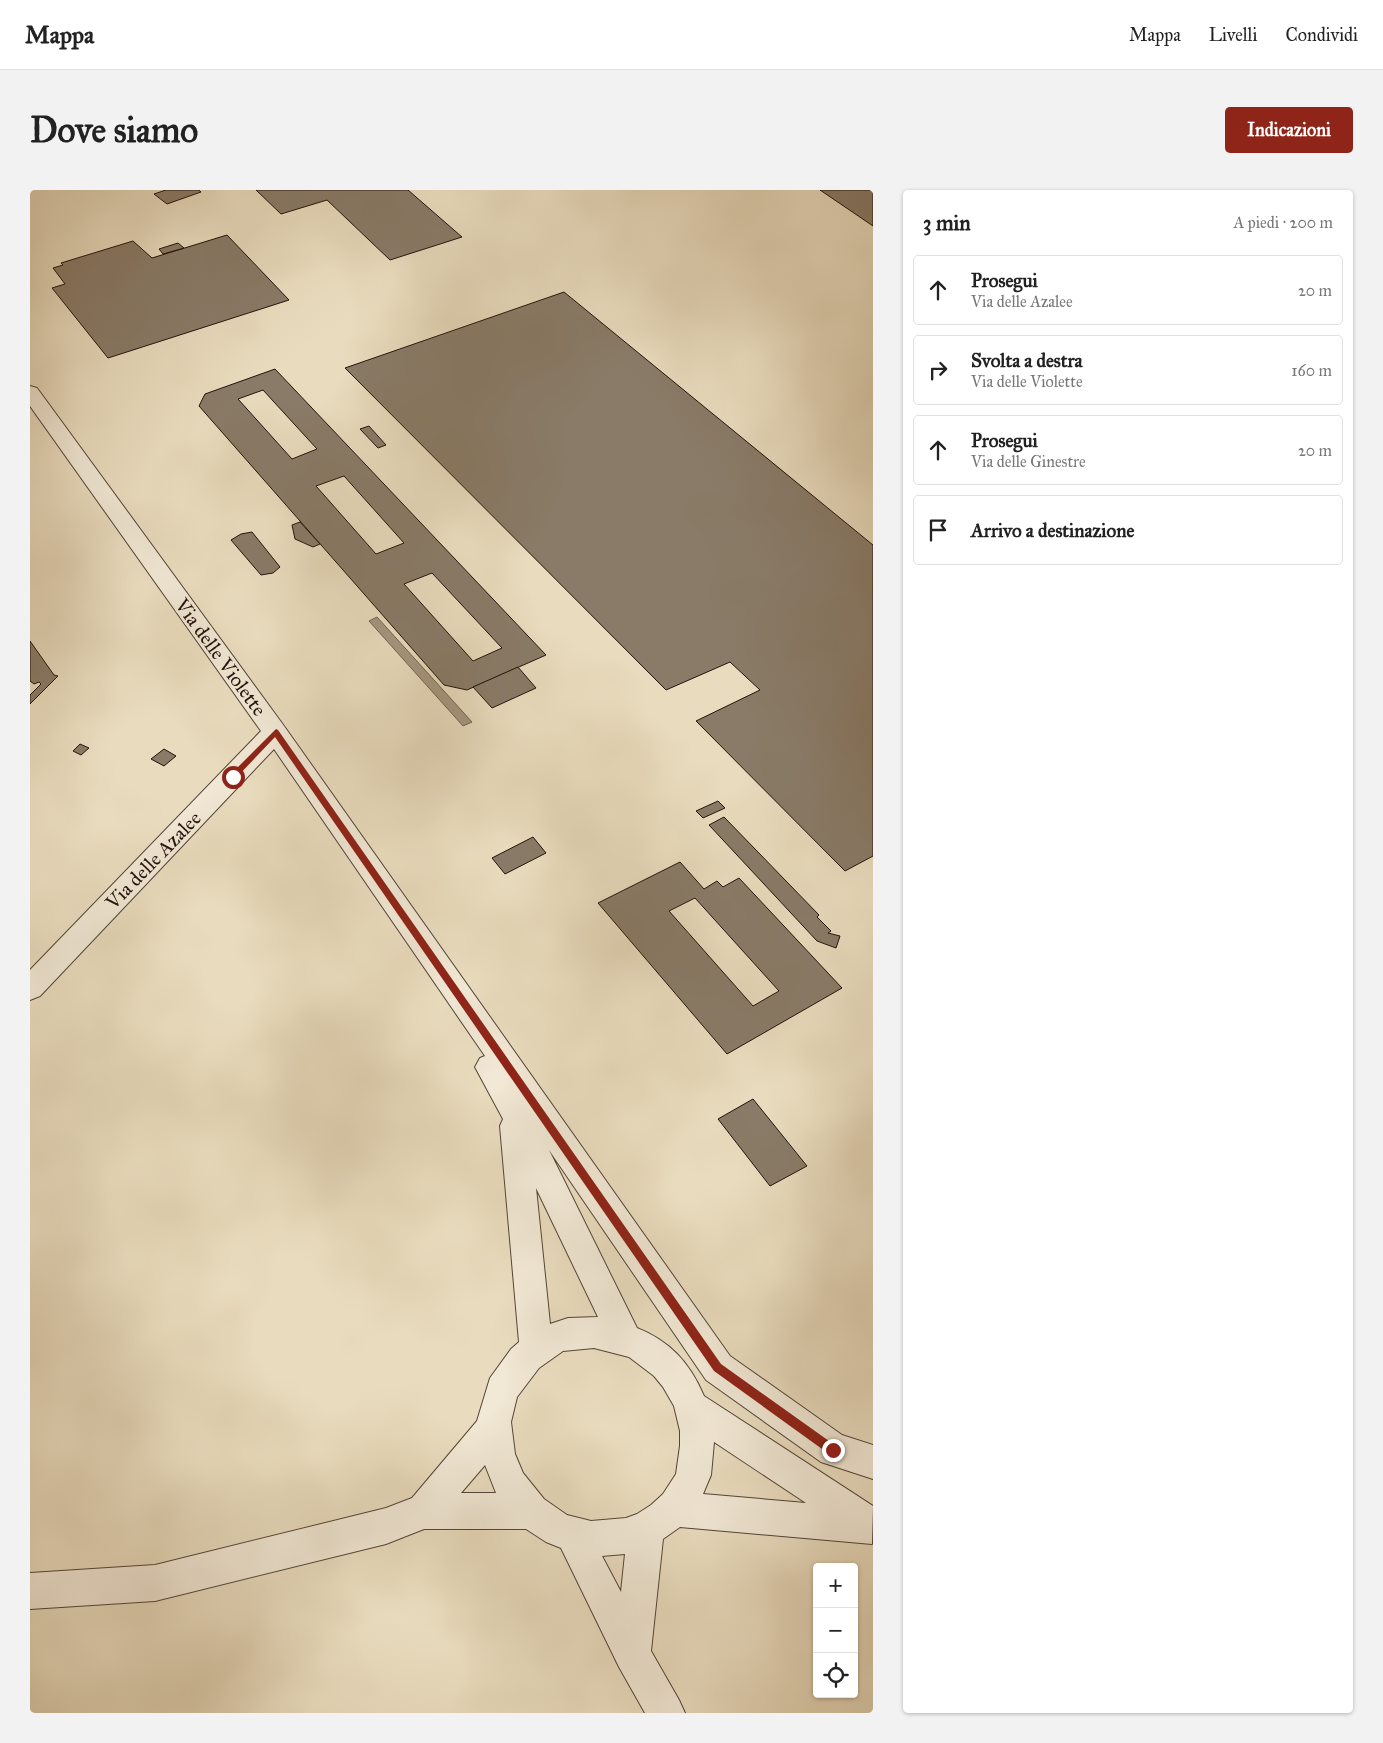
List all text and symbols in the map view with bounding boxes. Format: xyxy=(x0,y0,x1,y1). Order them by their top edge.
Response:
text: Mappa xyxy=(25,20,94,50)
text: Mappa xyxy=(1129,24,1181,46)
text: Livelli xyxy=(1209,24,1257,46)
text: Condividi xyxy=(1285,24,1358,46)
button: Indicazioni xyxy=(1225,107,1353,153)
text: Dove siamo xyxy=(30,109,198,152)
text: 3 min xyxy=(923,210,971,236)
text: A piedi · 200 m xyxy=(1234,213,1333,232)
text: Prosegui xyxy=(971,269,1038,292)
icon: ahead xyxy=(924,276,952,304)
text: 20 m xyxy=(1298,281,1332,300)
text: Via delle Azalee xyxy=(971,292,1073,311)
text: Svolta a destra xyxy=(971,349,1083,372)
icon: right xyxy=(924,356,952,384)
text: 160 m xyxy=(1291,361,1332,380)
text: Via delle Violette xyxy=(971,372,1083,391)
text: Prosegui xyxy=(971,429,1038,452)
icon: ahead xyxy=(924,436,952,464)
text: 20 m xyxy=(1298,441,1332,460)
text: Via delle Ginestre xyxy=(971,452,1086,471)
icon: arrive xyxy=(924,516,952,544)
text: Arrivo a destinazione xyxy=(971,519,1134,542)
street label: Via delle Violette xyxy=(170,593,272,720)
route start xyxy=(222,766,245,789)
street label: Via delle Azalee xyxy=(100,806,206,915)
route end xyxy=(822,1439,845,1462)
map controls xyxy=(813,1563,858,1698)
button: + xyxy=(813,1563,858,1608)
button: − xyxy=(813,1608,858,1653)
button: locate xyxy=(813,1653,858,1698)

